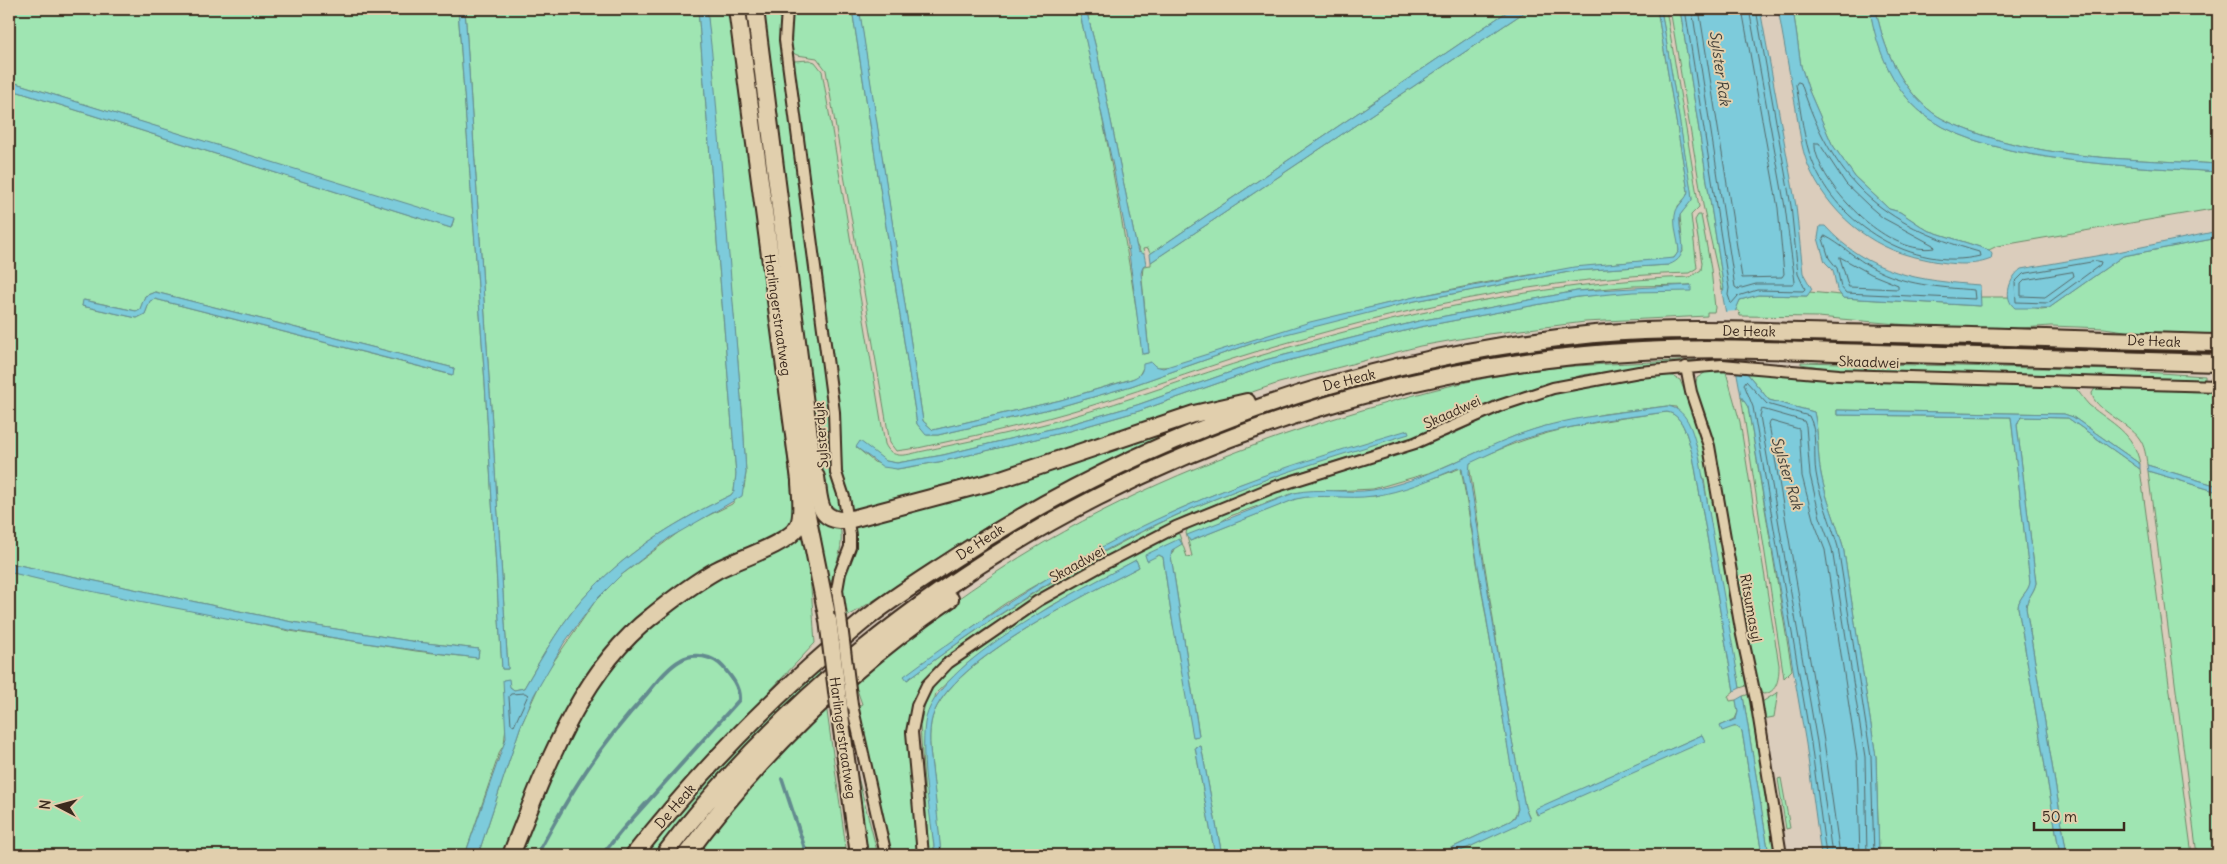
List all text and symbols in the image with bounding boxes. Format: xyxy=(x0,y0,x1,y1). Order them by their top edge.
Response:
water label: Sylster Rak xyxy=(1706,29,1735,108)
street label: Harlingerstraatweg xyxy=(761,253,795,377)
street label: De Heak xyxy=(1722,322,1776,340)
street label: De Heak xyxy=(2127,331,2181,351)
street label: Skaadwei xyxy=(1838,352,1900,372)
street label: De Heak xyxy=(1321,365,1377,395)
street label: Skaadwei xyxy=(1421,391,1483,433)
street label: Sylsterdyk xyxy=(810,401,832,469)
water label: Sylster Rak xyxy=(1767,434,1808,513)
street label: De Heak xyxy=(953,520,1007,564)
street label: Skaadwei xyxy=(1046,541,1108,587)
street label: Ritsumasyl xyxy=(1736,572,1766,644)
street label: Harlingerstraatweg xyxy=(826,676,860,800)
street label: De Heak xyxy=(651,780,699,832)
north arrow xyxy=(32,782,82,832)
text: N xyxy=(36,799,55,810)
scale bar xyxy=(2034,799,2124,831)
text: 50 m xyxy=(2042,807,2077,826)

